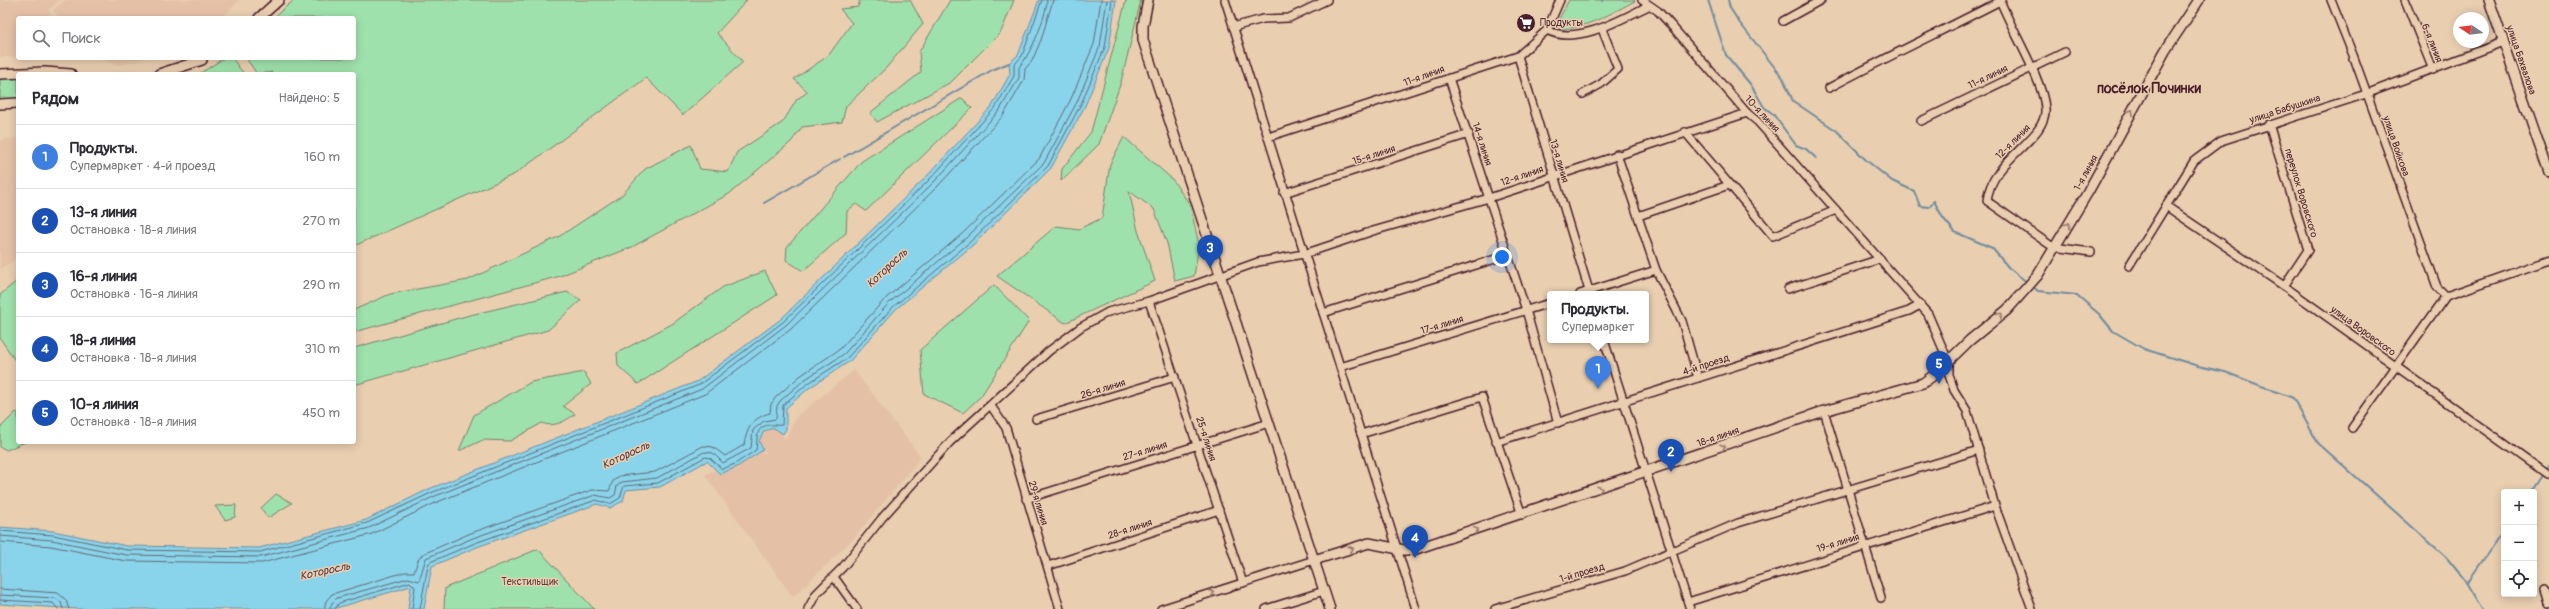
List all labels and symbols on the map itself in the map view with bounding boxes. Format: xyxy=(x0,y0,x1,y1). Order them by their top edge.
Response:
supermarket icon: Продукты xyxy=(1515,12,1537,34)
north arrow xyxy=(2453,12,2489,48)
place label: Продукты xyxy=(1540,17,1583,29)
street label: 6-я линия xyxy=(2419,22,2445,64)
street label: улица Бахвалова xyxy=(2503,23,2539,97)
street label: 11-я линия xyxy=(1966,62,2010,92)
street label: 11-я линия xyxy=(1402,63,1446,89)
district label: посёлок Починки xyxy=(2097,80,2202,97)
street label: улица Бабушкина xyxy=(2247,92,2322,126)
street label: 10-я линия xyxy=(1742,93,1782,135)
one-way arrow xyxy=(2127,109,2134,116)
street label: улица Войкова xyxy=(2380,113,2412,178)
street label: 14-я линия xyxy=(1469,121,1495,167)
street label: 12-я линия xyxy=(1993,122,2033,162)
street label: 13-я линия xyxy=(1547,138,1571,184)
street label: 15-я линия xyxy=(1351,142,1397,168)
street label: переулок Воровского xyxy=(2282,147,2320,239)
street label: 1-я линия xyxy=(2071,153,2101,193)
street label: 12-я линия xyxy=(1499,163,1545,189)
one-way arrow xyxy=(2063,223,2070,230)
pin: 3 xyxy=(1197,235,1223,268)
water label: Которосль xyxy=(864,245,911,290)
your location xyxy=(1492,247,1512,267)
street label: улица Воровского xyxy=(2327,303,2398,359)
street label: 17-я линия xyxy=(1419,313,1465,337)
one-way arrow xyxy=(1995,313,2003,320)
pin: 5 xyxy=(1926,351,1952,384)
street label: 4-й проезд xyxy=(1681,352,1731,378)
pin: 1 xyxy=(1585,356,1611,389)
street label: 26-я линия xyxy=(1079,376,1127,402)
street label: 25-я линия xyxy=(1193,415,1219,463)
street label: 18-я линия xyxy=(1695,424,1741,450)
water label: Которосль xyxy=(600,438,653,472)
street label: 27-я линия xyxy=(1121,438,1169,463)
pin: 2 xyxy=(1658,439,1684,472)
one-way arrow xyxy=(1719,443,1726,451)
street label: 29-я линия xyxy=(1026,479,1051,527)
one-way arrow xyxy=(1596,485,1603,493)
street label: 28-я линия xyxy=(1106,516,1154,542)
pin: 4 xyxy=(1402,525,1428,558)
one-way arrow xyxy=(1473,526,1480,534)
street label: 19-я линия xyxy=(1815,531,1861,555)
one-way arrow xyxy=(1348,545,1355,553)
water label: Которосль xyxy=(299,559,352,583)
street label: 1-й проезд xyxy=(1558,561,1606,585)
park label: Текстильщик xyxy=(501,576,559,588)
one-way arrow xyxy=(1208,589,1215,598)

